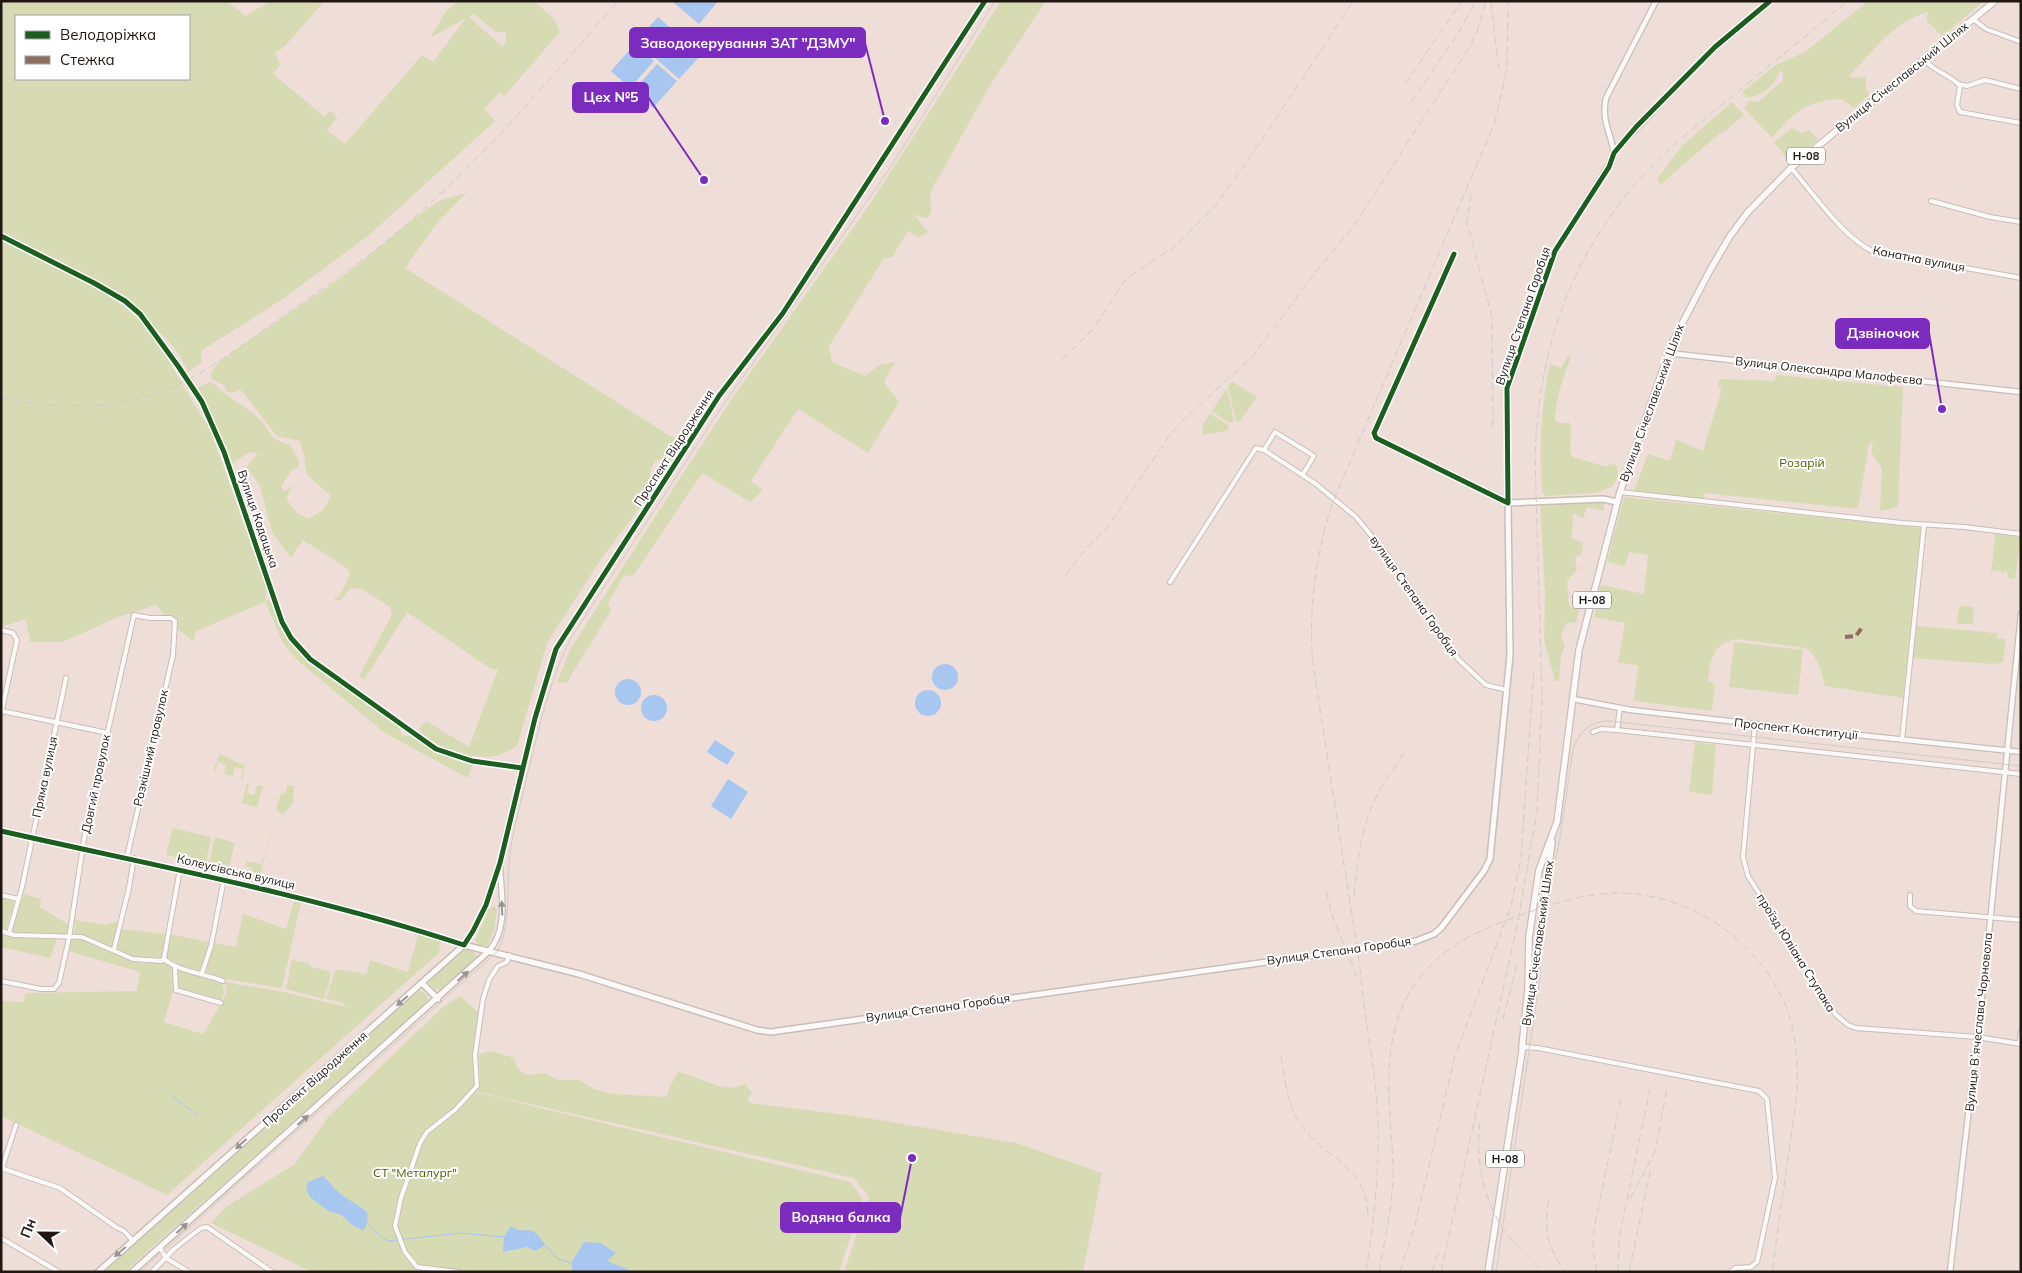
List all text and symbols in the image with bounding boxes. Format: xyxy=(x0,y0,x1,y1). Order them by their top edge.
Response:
legend xyxy=(15,15,190,80)
street label: Вулиця Січеславський Шлях xyxy=(1832,18,1972,135)
text: Велодоріжка xyxy=(60,25,156,44)
callout: Заводокерування ЗАТ "ДЗМУ" xyxy=(630,28,865,57)
text: Заводокерування ЗАТ "ДЗМУ" xyxy=(640,34,856,52)
text: Стежка xyxy=(60,50,115,69)
callout: Цех №5 xyxy=(573,83,648,112)
text: Цех №5 xyxy=(584,88,638,106)
road number: Н-08 xyxy=(1787,148,1825,164)
street label: Канатна вулиця xyxy=(1872,242,1967,275)
street label: Вулиця Степана Горобця xyxy=(1492,245,1553,387)
callout: Дзвіночок xyxy=(1836,319,1929,348)
street label: Вулиця Січеславський Шлях xyxy=(1616,321,1687,484)
text: Дзвіночок xyxy=(1847,324,1920,342)
street label: Вулиця Олександра Малофєєва xyxy=(1735,353,1924,388)
street label: Проспект Відродження xyxy=(630,387,717,509)
park label: Розарій xyxy=(1779,455,1825,470)
street label: Вулиця Кодацька xyxy=(235,468,282,570)
street label: вулиця Степана Горобця xyxy=(1367,532,1462,659)
road number: Н-08 xyxy=(1573,592,1611,608)
street label: Розкішний провулок xyxy=(130,688,171,808)
street label: Проспект Конституції xyxy=(1733,715,1860,743)
street label: Довгий провулок xyxy=(78,733,113,835)
street label: Пряма вулиця xyxy=(29,735,60,819)
street label: Колеусівська вулиця xyxy=(176,851,297,892)
street label: Вулиця Січеславський Шлях xyxy=(1518,859,1557,1027)
street label: проїзд Юліана Ступака xyxy=(1754,891,1839,1015)
one-way arrow xyxy=(498,900,506,916)
street label: Вулиця Вʼячеслава Чорновола xyxy=(1962,932,1995,1112)
street label: Вулиця Степана Горобця xyxy=(1266,933,1412,968)
one-way arrow xyxy=(456,970,468,982)
street label: Вулиця Степана Горобця xyxy=(865,990,1011,1025)
one-way arrow xyxy=(396,996,409,1007)
street label: Проспект Відродження xyxy=(259,1028,370,1130)
one-way arrow xyxy=(296,1114,309,1125)
one-way arrow xyxy=(236,1138,248,1150)
road number: Н-08 xyxy=(1486,1150,1524,1168)
park label: СТ "Металург" xyxy=(373,1165,457,1180)
callout: Водяна балка xyxy=(781,1203,900,1232)
north arrow xyxy=(15,1208,65,1258)
text: Водяна балка xyxy=(791,1208,891,1226)
text: Пн xyxy=(16,1216,40,1241)
one-way arrow xyxy=(175,1222,187,1234)
one-way arrow xyxy=(114,1246,126,1258)

